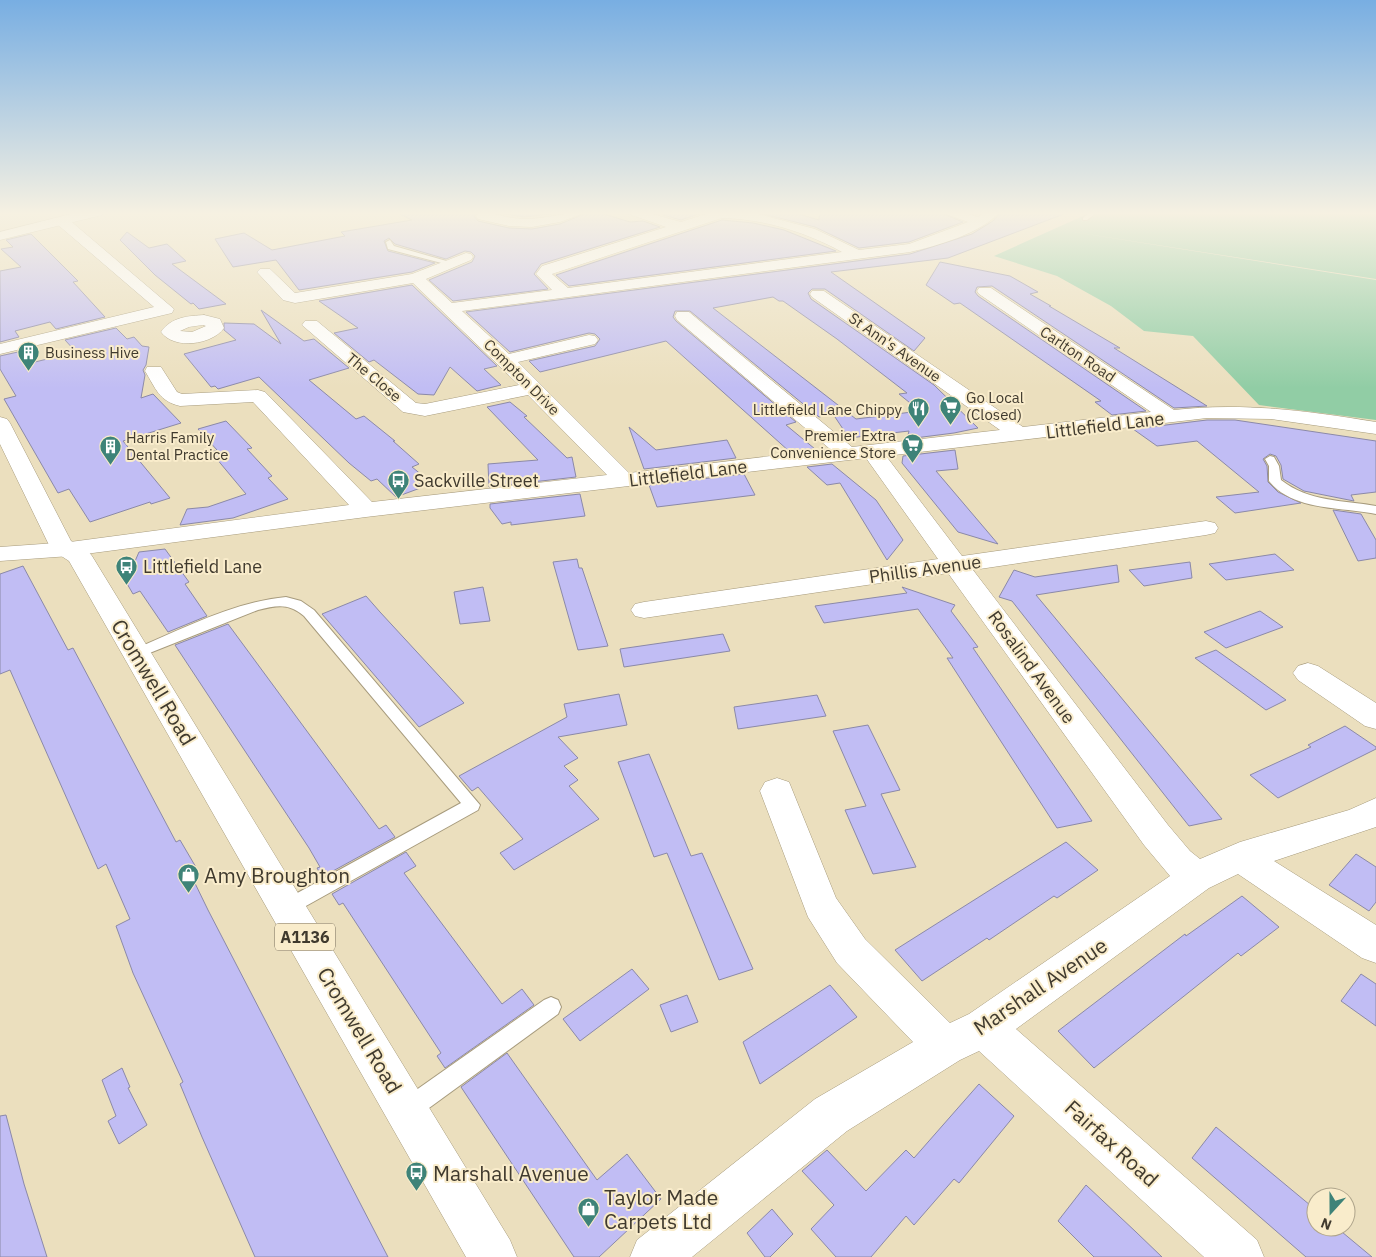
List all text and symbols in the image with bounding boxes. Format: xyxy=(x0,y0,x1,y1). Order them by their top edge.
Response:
street label: St Ann's Avenue xyxy=(845,308,945,386)
street label: Carlton Road xyxy=(1037,322,1119,386)
street label: Compton Drive xyxy=(480,335,564,419)
building icon: Business Hive xyxy=(17,340,41,371)
place label: Business Hive xyxy=(45,343,139,362)
street label: The Close xyxy=(343,348,405,406)
place label: Go Local (Closed) xyxy=(966,388,1024,424)
supermarket icon: Go Local (Closed) xyxy=(938,394,962,425)
restaurant icon: Littlefield Lane Chippy xyxy=(906,397,930,428)
place label: Littlefield Lane Chippy xyxy=(753,400,903,419)
street label: Littlefield Lane xyxy=(1044,406,1166,444)
place label: Premier Extra Convenience Store xyxy=(770,426,896,462)
place label: Harris Family Dental Practice xyxy=(126,428,228,464)
supermarket icon: Premier Extra Convenience Store xyxy=(900,432,924,463)
building icon: Harris Family Dental Practice xyxy=(98,434,122,465)
street label: Littlefield Lane xyxy=(627,454,749,492)
bus stop icon: Sackville Street xyxy=(386,468,410,499)
place label: Sackville Street xyxy=(414,469,539,492)
street label: Phillis Avenue xyxy=(867,550,983,588)
bus stop icon: Littlefield Lane xyxy=(115,554,139,585)
place label: Littlefield Lane xyxy=(143,555,262,578)
street label: Rosalind Avenue xyxy=(983,606,1081,728)
street label: Cromwell Road xyxy=(105,614,203,750)
place label: Amy Broughton xyxy=(204,861,350,889)
shop icon: Amy Broughton xyxy=(176,863,200,894)
road number: A1136 xyxy=(275,924,335,950)
street label: Marshall Avenue xyxy=(968,931,1112,1041)
street label: Cromwell Road xyxy=(311,962,409,1098)
street label: Fairfax Road xyxy=(1059,1093,1165,1193)
place label: Marshall Avenue xyxy=(433,1159,589,1187)
bus stop icon: Marshall Avenue xyxy=(405,1161,429,1192)
place label: Taylor Made Carpets Ltd xyxy=(604,1183,718,1235)
north arrow xyxy=(1306,1187,1356,1237)
shop icon: Taylor Made Carpets Ltd xyxy=(576,1197,600,1228)
text: N xyxy=(1318,1214,1334,1234)

